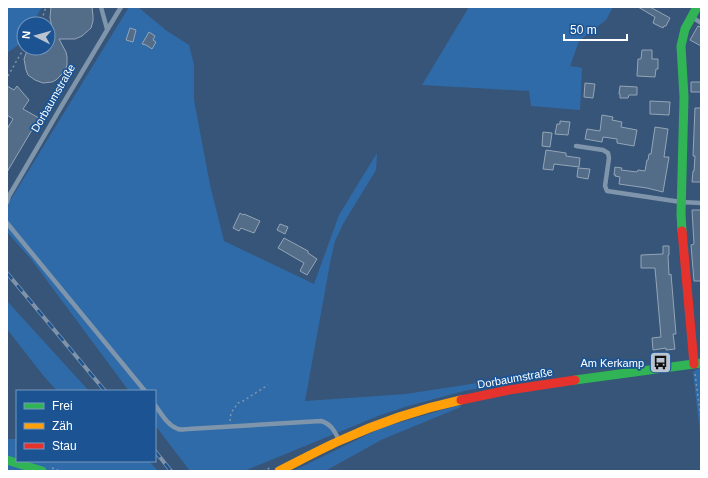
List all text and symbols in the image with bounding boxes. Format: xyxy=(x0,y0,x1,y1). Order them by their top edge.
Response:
north arrow xyxy=(16,16,56,56)
scale bar xyxy=(564,16,627,42)
text: 50 m xyxy=(570,23,597,37)
text: N xyxy=(20,30,32,40)
street label: Dorbaumstraße xyxy=(29,62,77,134)
bus stop icon: Am Kerkamp xyxy=(647,350,673,376)
place label: Am Kerkamp xyxy=(580,357,644,369)
street label: Dorbaumstraße xyxy=(476,365,554,391)
legend xyxy=(16,390,156,462)
text: Frei xyxy=(52,399,73,413)
text: Zäh xyxy=(52,419,73,433)
text: Stau xyxy=(52,439,77,453)

